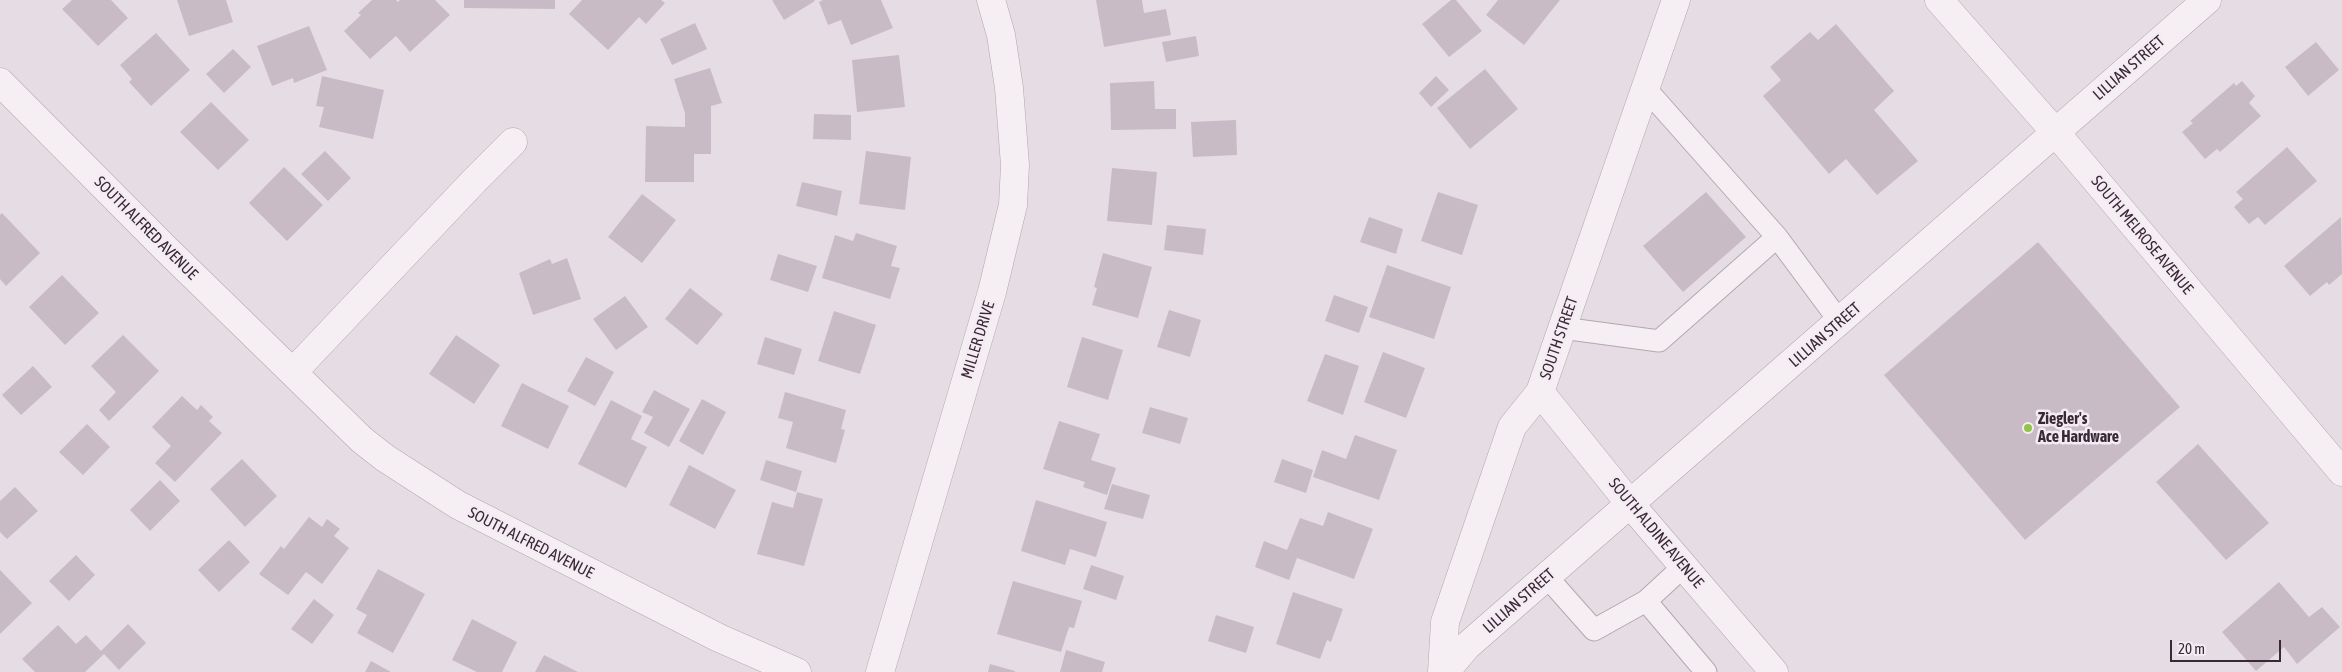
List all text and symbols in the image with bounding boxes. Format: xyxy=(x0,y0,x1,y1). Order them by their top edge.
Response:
street label: LILLIAN STREET xyxy=(2089,32,2169,104)
street label: SOUTH ALFRED AVENUE xyxy=(90,172,202,284)
street label: SOUTH MELROSE AVENUE xyxy=(2087,172,2197,298)
street label: SOUTH STREET xyxy=(1536,294,1582,382)
street label: MILLER DRIVE xyxy=(957,299,999,381)
street label: LILLIAN STREET xyxy=(1785,299,1865,371)
place label: Ziegler's Ace Hardware xyxy=(2038,409,2119,447)
marker: Ziegler's Ace Hardware xyxy=(2022,422,2034,434)
street label: SOUTH ALDINE AVENUE xyxy=(1604,474,1708,592)
street label: SOUTH ALFRED AVENUE xyxy=(465,503,597,583)
street label: LILLIAN STREET xyxy=(1479,565,1559,637)
scale bar xyxy=(2172,630,2283,662)
text: 20 m xyxy=(2178,640,2205,657)

